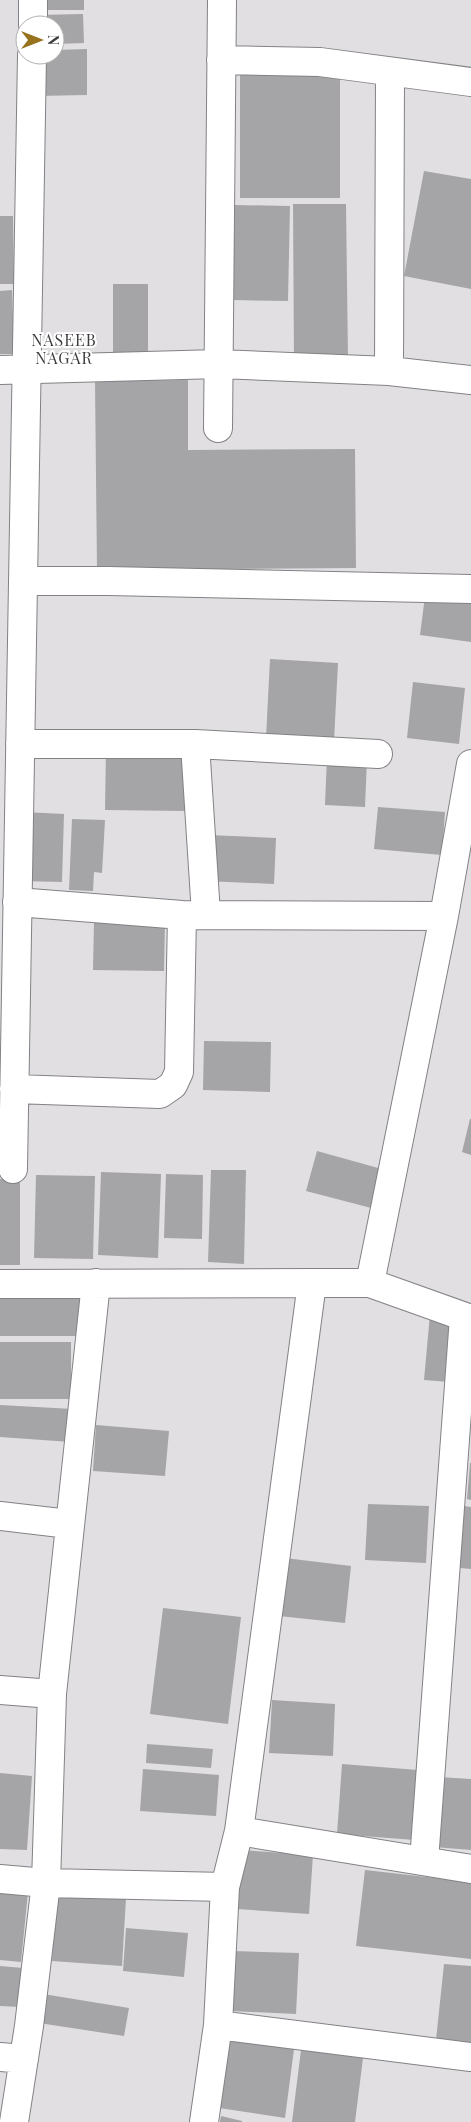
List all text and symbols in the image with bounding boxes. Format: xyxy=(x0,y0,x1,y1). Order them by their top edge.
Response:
north arrow xyxy=(15,15,65,65)
text: N xyxy=(44,35,63,45)
district label: NASEEB NAGAR xyxy=(31,329,97,368)

